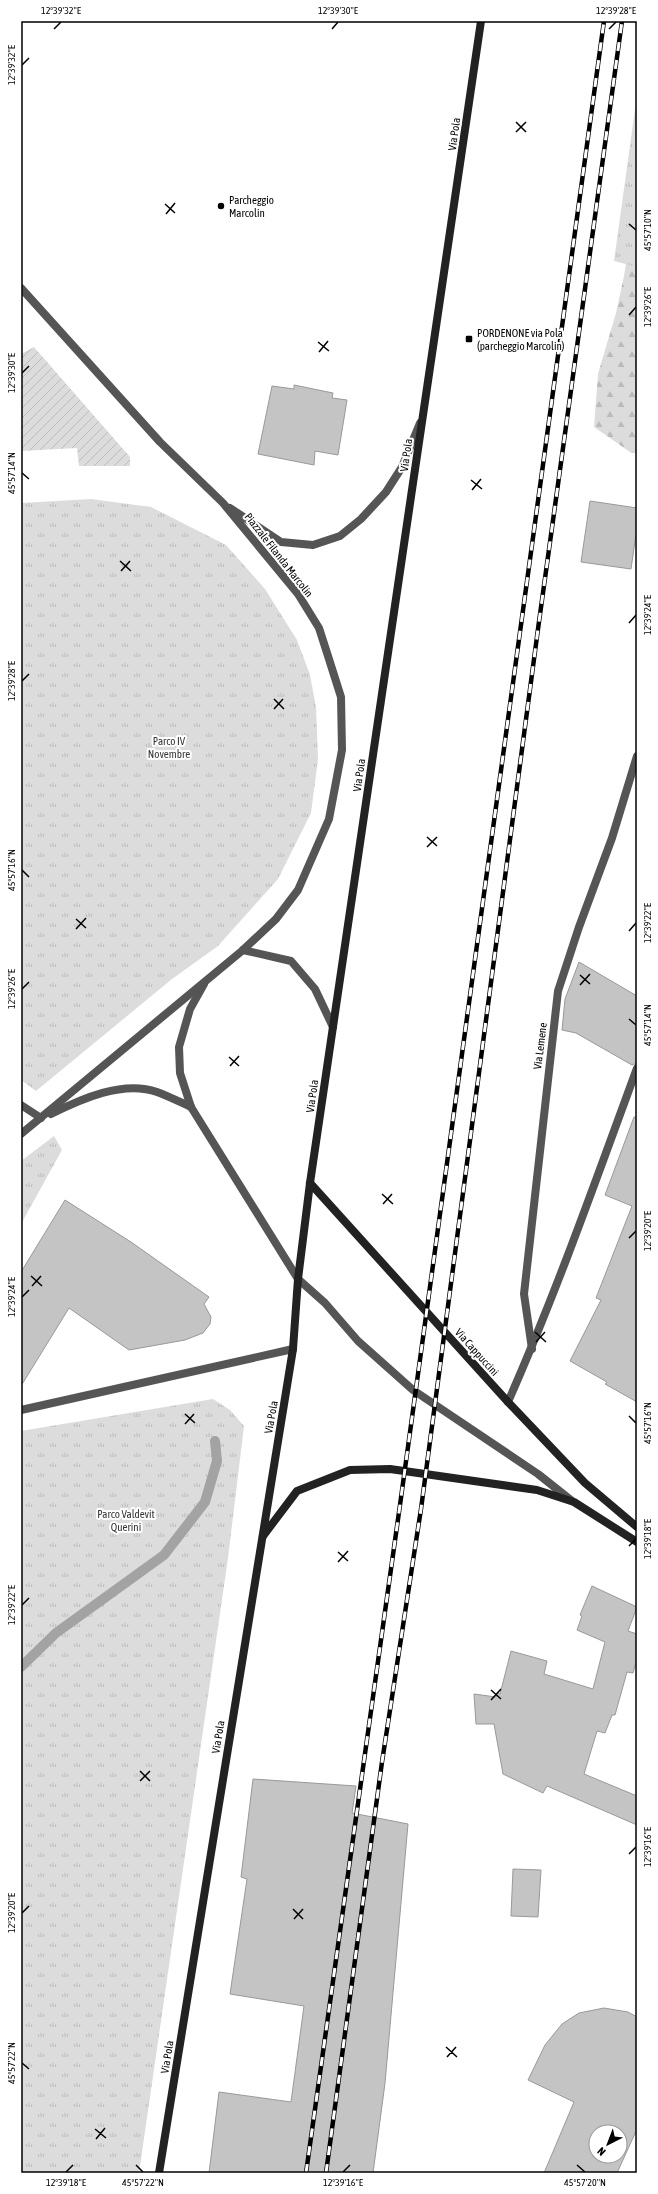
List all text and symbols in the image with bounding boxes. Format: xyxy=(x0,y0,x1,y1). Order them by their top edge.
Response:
text: 12°39'32"E xyxy=(41,5,82,16)
text: 12°39'30"E xyxy=(318,5,359,16)
text: 12°39'28"E xyxy=(596,5,637,16)
text: 12°39'32"E xyxy=(6,44,17,85)
street label: Via Pola xyxy=(446,117,462,151)
place label: Parcheggio Marcolin xyxy=(229,194,274,219)
marker: Parcheggio Marcolin xyxy=(216,201,226,211)
text: 45°57'10"N xyxy=(642,209,653,251)
text: 12°39'26"E xyxy=(642,286,653,327)
place label: PORDENONE via Pola (parcheggio Marcolin) xyxy=(477,327,565,352)
marker: PORDENONE via Pola (parcheggio Marcolin) xyxy=(464,334,474,344)
text: 12°39'30"E xyxy=(6,352,17,393)
street label: Via Pola xyxy=(398,438,414,472)
text: 45°57'14"N xyxy=(6,452,17,494)
street label: Piazzale Filanda Marcolin xyxy=(243,511,315,599)
text: 12°39'24"E xyxy=(642,594,653,635)
text: 12°39'28"E xyxy=(6,660,17,701)
park label: Parco IV Novembre xyxy=(148,735,190,760)
street label: Via Pola xyxy=(351,758,367,792)
text: 45°57'16"N xyxy=(6,849,17,891)
text: 12°39'22"E xyxy=(642,902,653,943)
text: 12°39'26"E xyxy=(6,968,17,1009)
text: 45°57'14"N xyxy=(642,1004,653,1046)
street label: Via Lemene xyxy=(531,1022,549,1070)
street label: Via Pola xyxy=(304,1079,320,1113)
text: 12°39'20"E xyxy=(642,1210,653,1251)
text: 12°39'24"E xyxy=(6,1276,17,1317)
street label: Via Cappuccini xyxy=(453,1326,501,1378)
street label: Via Pola xyxy=(262,1400,280,1434)
text: 45°57'16"N xyxy=(642,1402,653,1444)
park label: Parco Valdevit Querini xyxy=(97,1508,155,1533)
text: 12°39'18"E xyxy=(642,1518,653,1559)
text: 12°39'22"E xyxy=(6,1584,17,1625)
street label: Via Pola xyxy=(209,1720,227,1754)
text: 12°39'16"E xyxy=(642,1826,653,1867)
text: 12°39'20"E xyxy=(6,1892,17,1933)
street label: Via Pola xyxy=(158,2040,176,2074)
text: 45°57'22"N xyxy=(6,2042,17,2084)
north arrow xyxy=(588,2124,628,2164)
text: N xyxy=(595,2145,608,2158)
text: 12°39'18"E xyxy=(46,2177,87,2188)
text: 45°57'22"N xyxy=(122,2177,164,2188)
text: 12°39'16"E xyxy=(323,2177,364,2188)
text: 45°57'20"N xyxy=(564,2177,606,2188)

